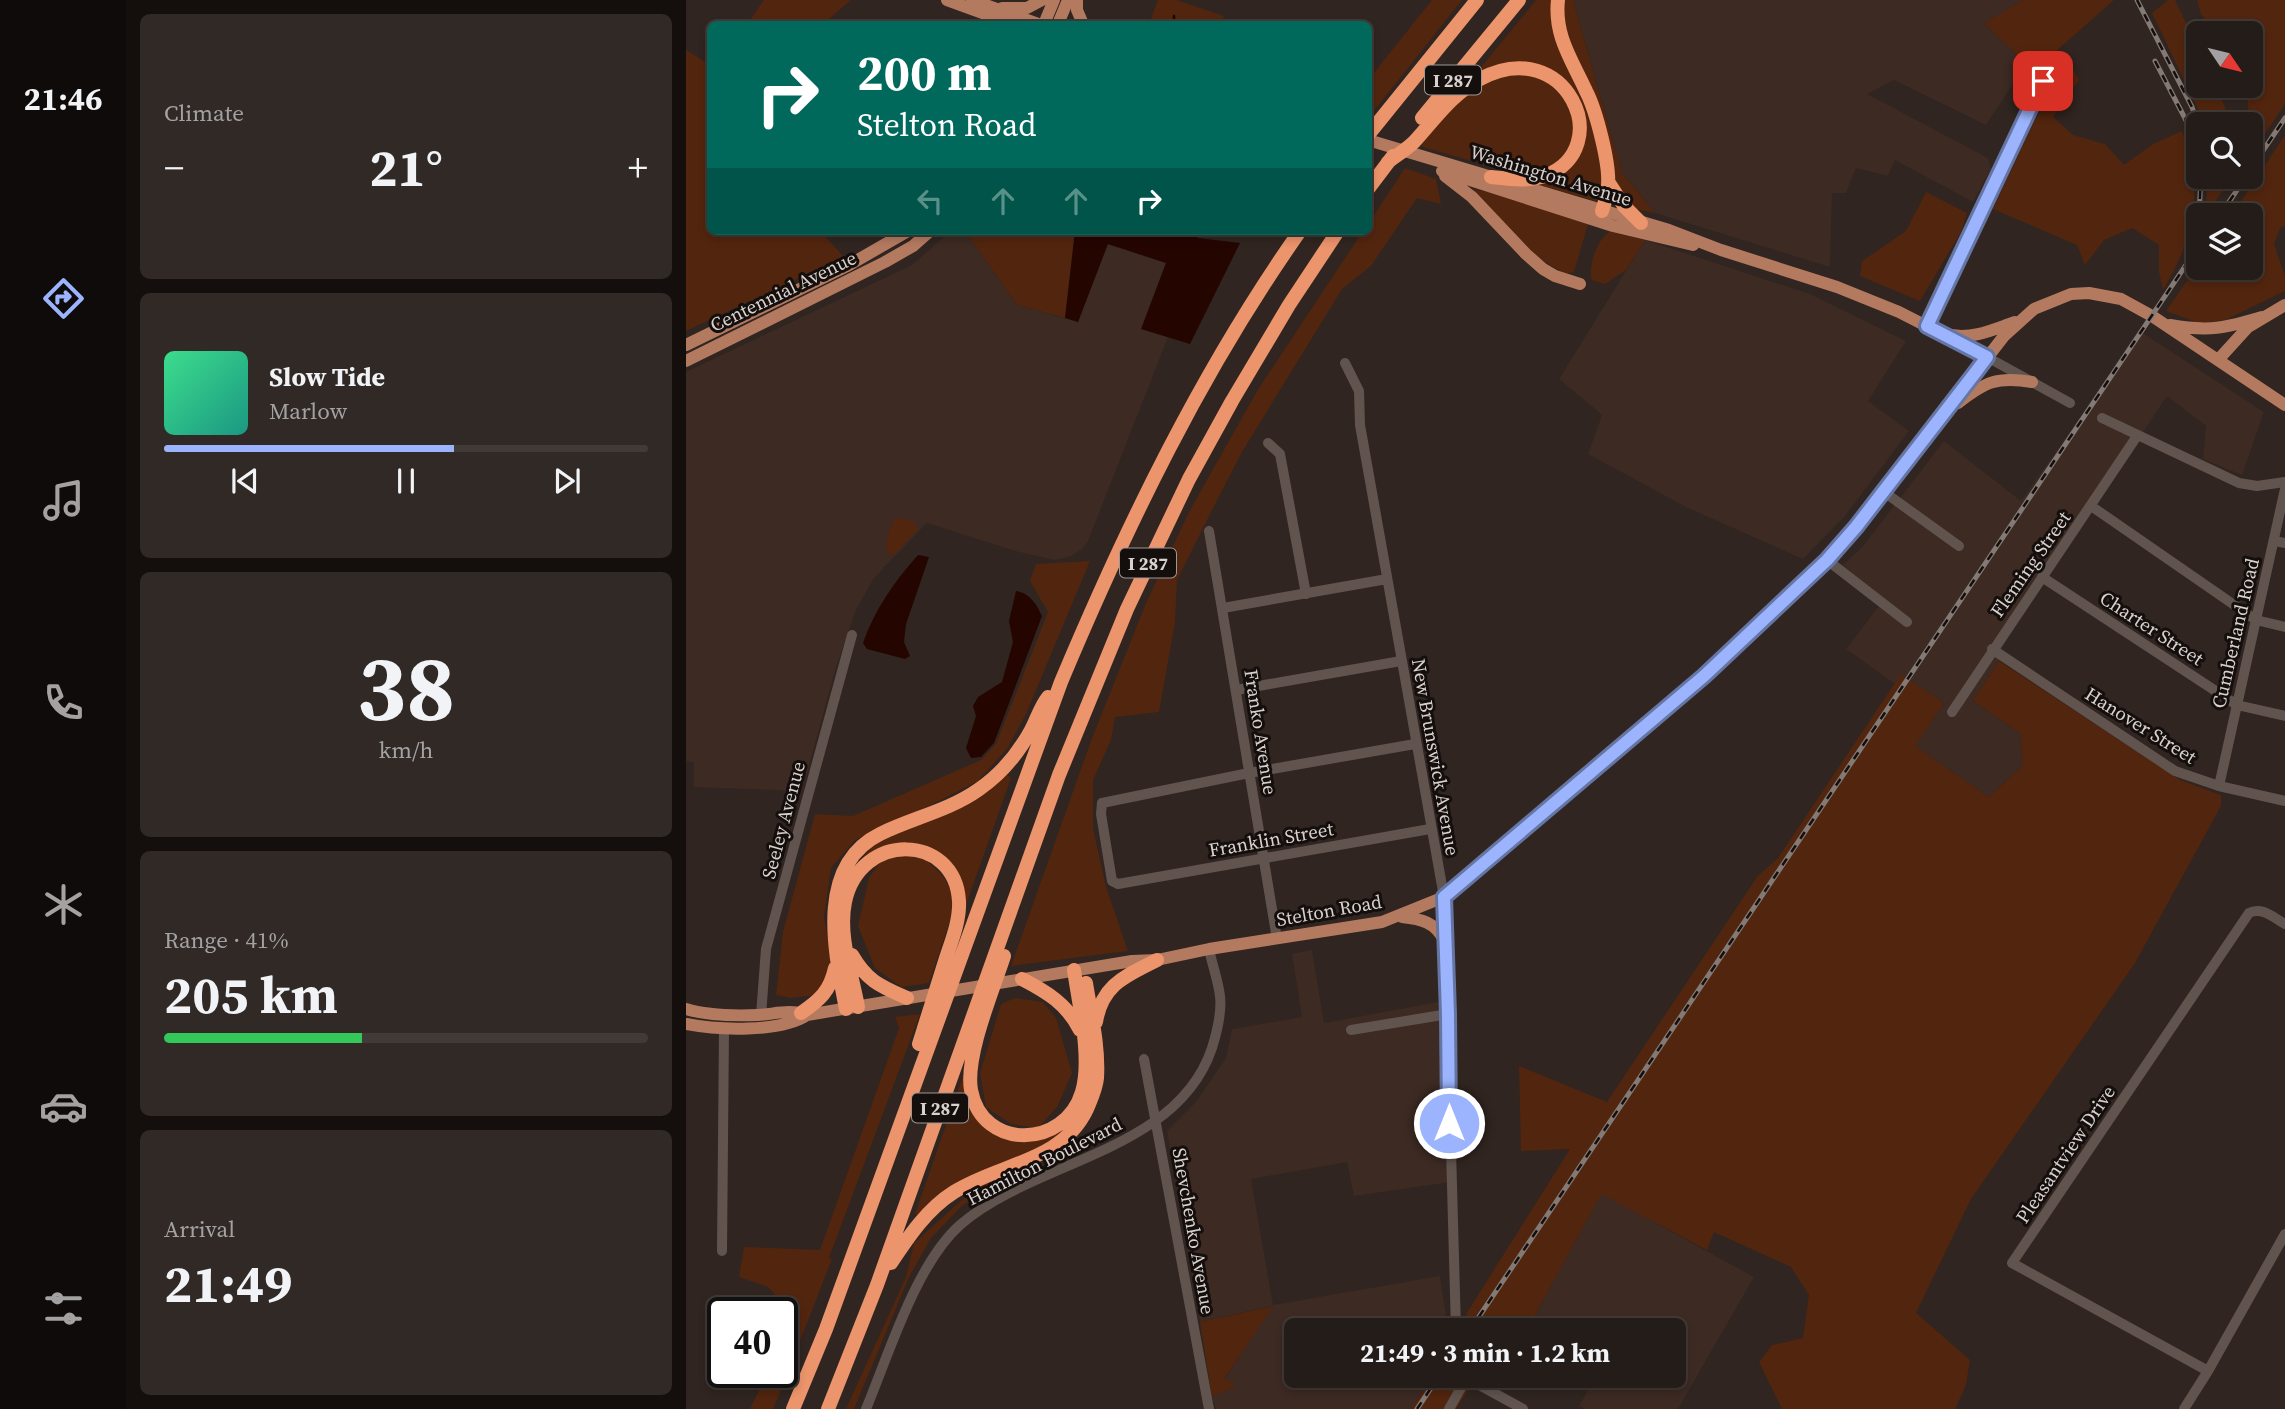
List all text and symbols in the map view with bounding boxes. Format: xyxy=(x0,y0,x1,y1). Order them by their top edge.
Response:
north arrow xyxy=(2186,21,2263,98)
map controls xyxy=(2186,21,2263,280)
text: 200 m xyxy=(857,39,992,106)
icon: right xyxy=(742,49,833,140)
pin xyxy=(2013,51,2073,111)
icon: arrive xyxy=(2024,62,2062,100)
road number: I 287 xyxy=(1425,66,1481,94)
text: 21:46 xyxy=(24,77,102,121)
text: Climate xyxy=(164,97,244,129)
text: Stelton Road xyxy=(857,103,1036,147)
button: search xyxy=(2186,112,2263,189)
text: 21° xyxy=(369,132,443,203)
street label: Washington Avenue xyxy=(1467,138,1635,212)
text: − xyxy=(164,142,184,194)
text: + xyxy=(628,142,648,194)
icon: left xyxy=(911,182,949,220)
icon: ahead xyxy=(984,182,1022,220)
icon: ahead xyxy=(1057,182,1095,220)
icon: right xyxy=(1130,182,1168,220)
button: layers xyxy=(2186,203,2263,280)
street label: Centennial Avenue xyxy=(705,244,861,338)
icon: directions xyxy=(39,274,88,323)
text: Slow Tide xyxy=(269,359,385,395)
text: Marlow xyxy=(269,395,347,427)
icon: previous xyxy=(226,462,264,500)
icon: pause xyxy=(387,462,425,500)
icon: next xyxy=(548,462,586,500)
icon: music xyxy=(39,476,88,525)
street label: Fleming Street xyxy=(1984,505,2077,622)
road number: I 287 xyxy=(1120,548,1176,578)
street label: Cumberland Road xyxy=(2205,555,2265,711)
street label: Charter Street xyxy=(2095,585,2210,672)
text: 38 xyxy=(357,626,455,750)
street label: New Brunswick Avenue xyxy=(1406,657,1466,857)
street label: Franko Avenue xyxy=(1238,667,1284,797)
icon: phone xyxy=(39,678,88,727)
street label: Hanover Street xyxy=(2080,680,2202,770)
text: km/h xyxy=(379,734,433,766)
street label: Seeley Avenue xyxy=(755,758,811,882)
street label: Franklin Street xyxy=(1207,815,1336,863)
icon: climate xyxy=(39,880,88,929)
street label: Stelton Road xyxy=(1274,888,1384,932)
text: Range · 41% xyxy=(164,924,289,956)
text: 205 km xyxy=(164,959,338,1030)
street label: Pleasantview Drive xyxy=(2009,1080,2121,1228)
icon: car xyxy=(39,1082,88,1131)
position arrow xyxy=(1412,1086,1486,1160)
road number: I 287 xyxy=(912,1093,968,1122)
street label: Hamilton Boulevard xyxy=(962,1110,1126,1211)
street label: Shevchenko Avenue xyxy=(1167,1146,1221,1316)
text: Arrival xyxy=(164,1213,235,1245)
text: 21:49 xyxy=(164,1248,292,1319)
icon: filters xyxy=(39,1284,88,1333)
speed limit sign: 40 xyxy=(707,1297,798,1388)
text: 21:49 · 3 min · 1.2 km xyxy=(1360,1335,1610,1371)

